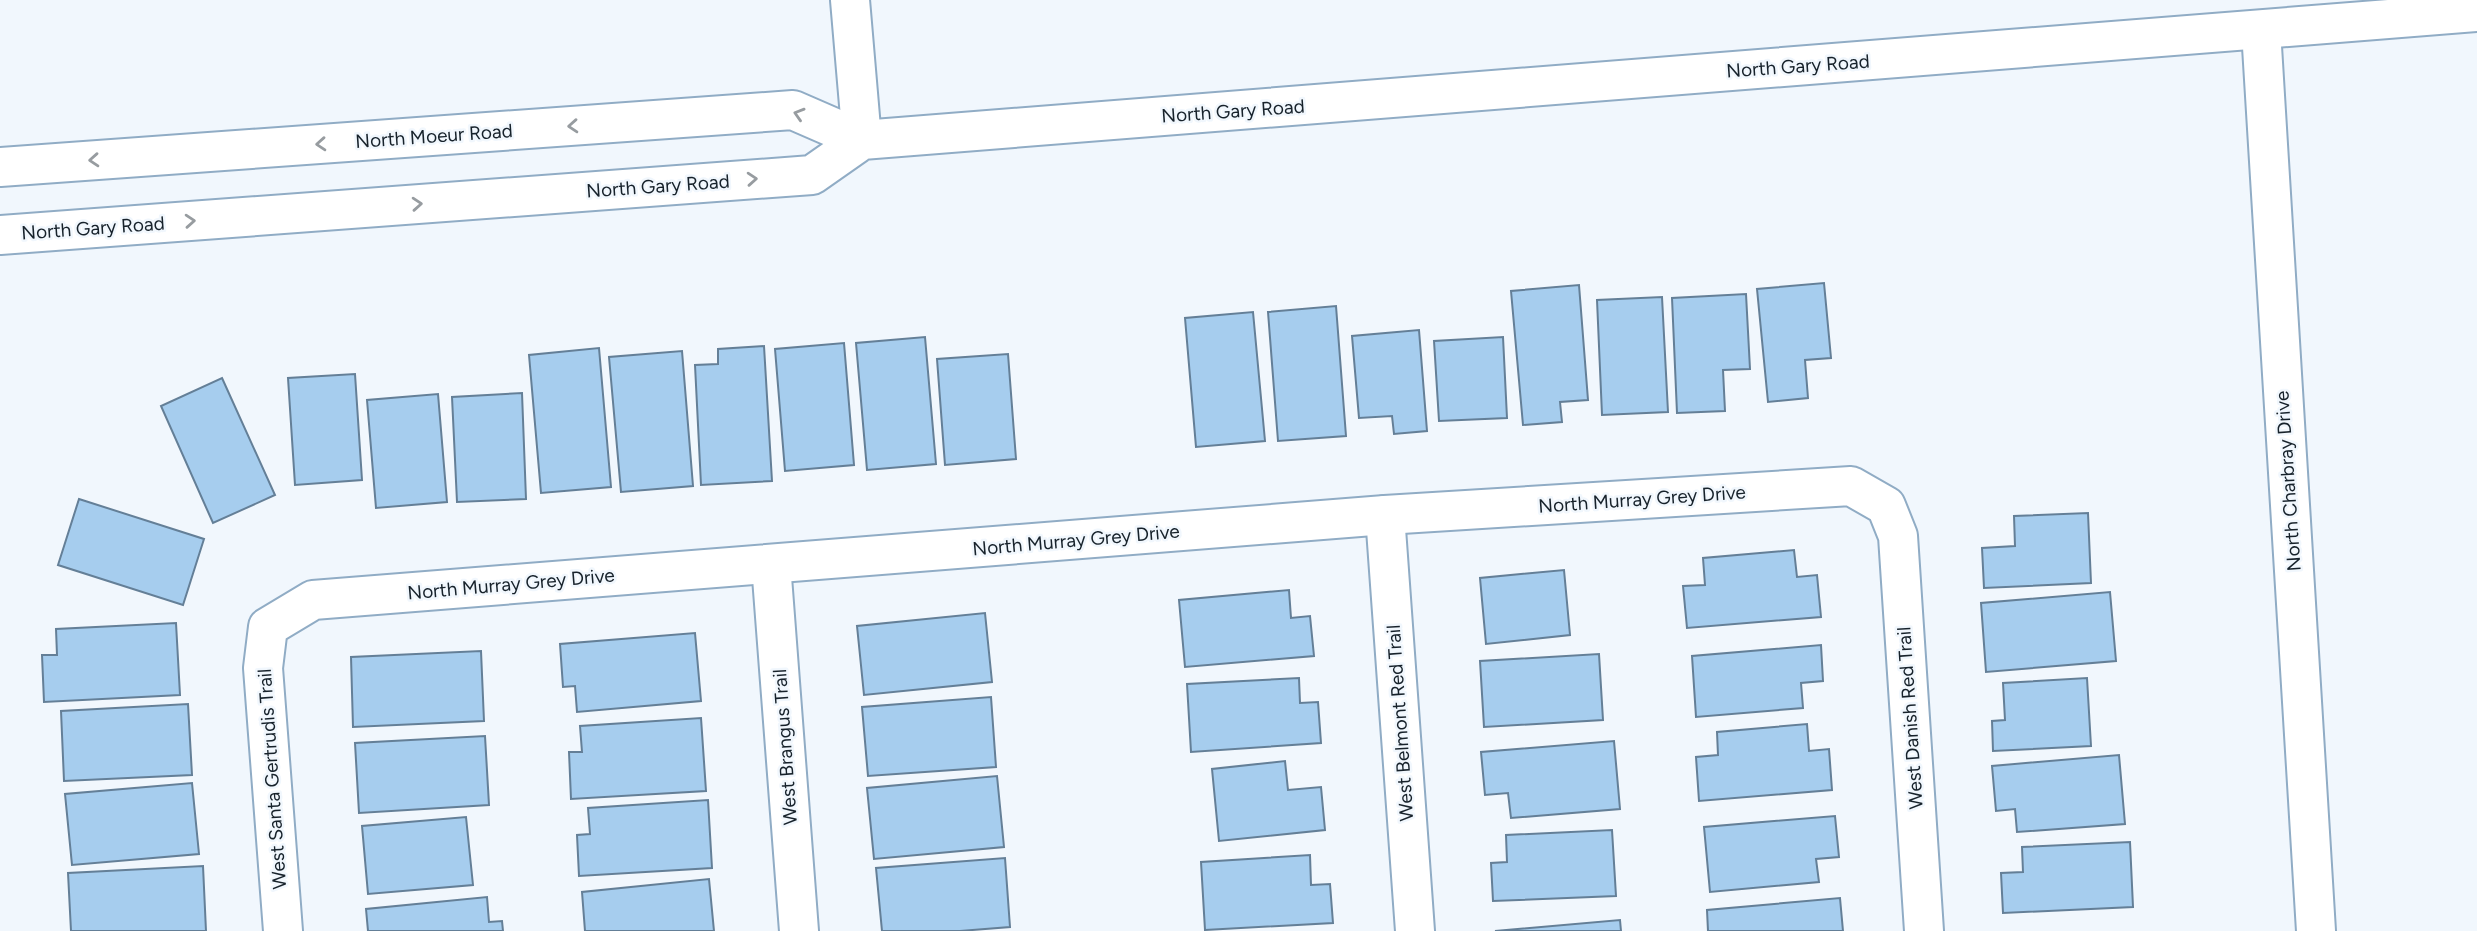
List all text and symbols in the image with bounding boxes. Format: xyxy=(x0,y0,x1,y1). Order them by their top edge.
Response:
street label: North Gary Road xyxy=(1726,50,1870,82)
street label: North Gary Road xyxy=(1161,95,1305,127)
one-way arrow xyxy=(793,107,805,122)
one-way arrow xyxy=(567,118,578,133)
street label: North Moeur Road xyxy=(355,119,513,153)
one-way arrow xyxy=(315,136,326,151)
one-way arrow xyxy=(89,152,100,167)
street label: North Gary Road xyxy=(586,170,730,202)
one-way arrow xyxy=(747,172,758,187)
one-way arrow xyxy=(412,197,423,212)
street label: North Gary Road xyxy=(21,212,165,244)
one-way arrow xyxy=(185,214,196,229)
street label: North Charbray Drive xyxy=(2270,390,2306,572)
street label: North Murray Grey Drive xyxy=(1537,480,1747,518)
street label: North Murray Grey Drive xyxy=(971,519,1181,561)
street label: North Murray Grey Drive xyxy=(406,563,616,605)
street label: West Belmont Red Trail xyxy=(1382,624,1418,822)
street label: West Danish Red Trail xyxy=(1892,626,1928,810)
street label: West Santa Gertrudis Trail xyxy=(253,668,291,890)
street label: West Brangus Trail xyxy=(768,668,802,826)

